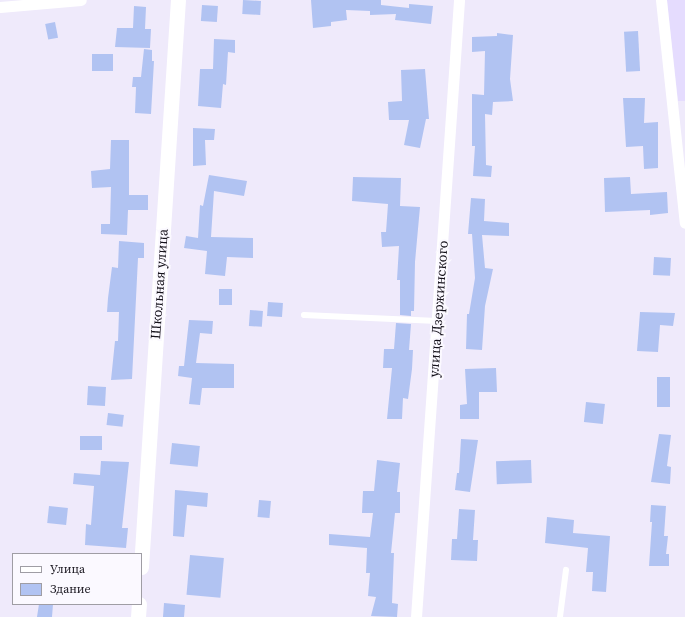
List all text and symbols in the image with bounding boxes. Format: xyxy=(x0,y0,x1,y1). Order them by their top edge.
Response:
street label: Школьная улица xyxy=(147,228,171,340)
street label: улица Дзержинского xyxy=(425,240,451,378)
legend xyxy=(12,553,142,605)
text: Улица xyxy=(50,561,85,577)
text: Здание xyxy=(50,581,91,597)

